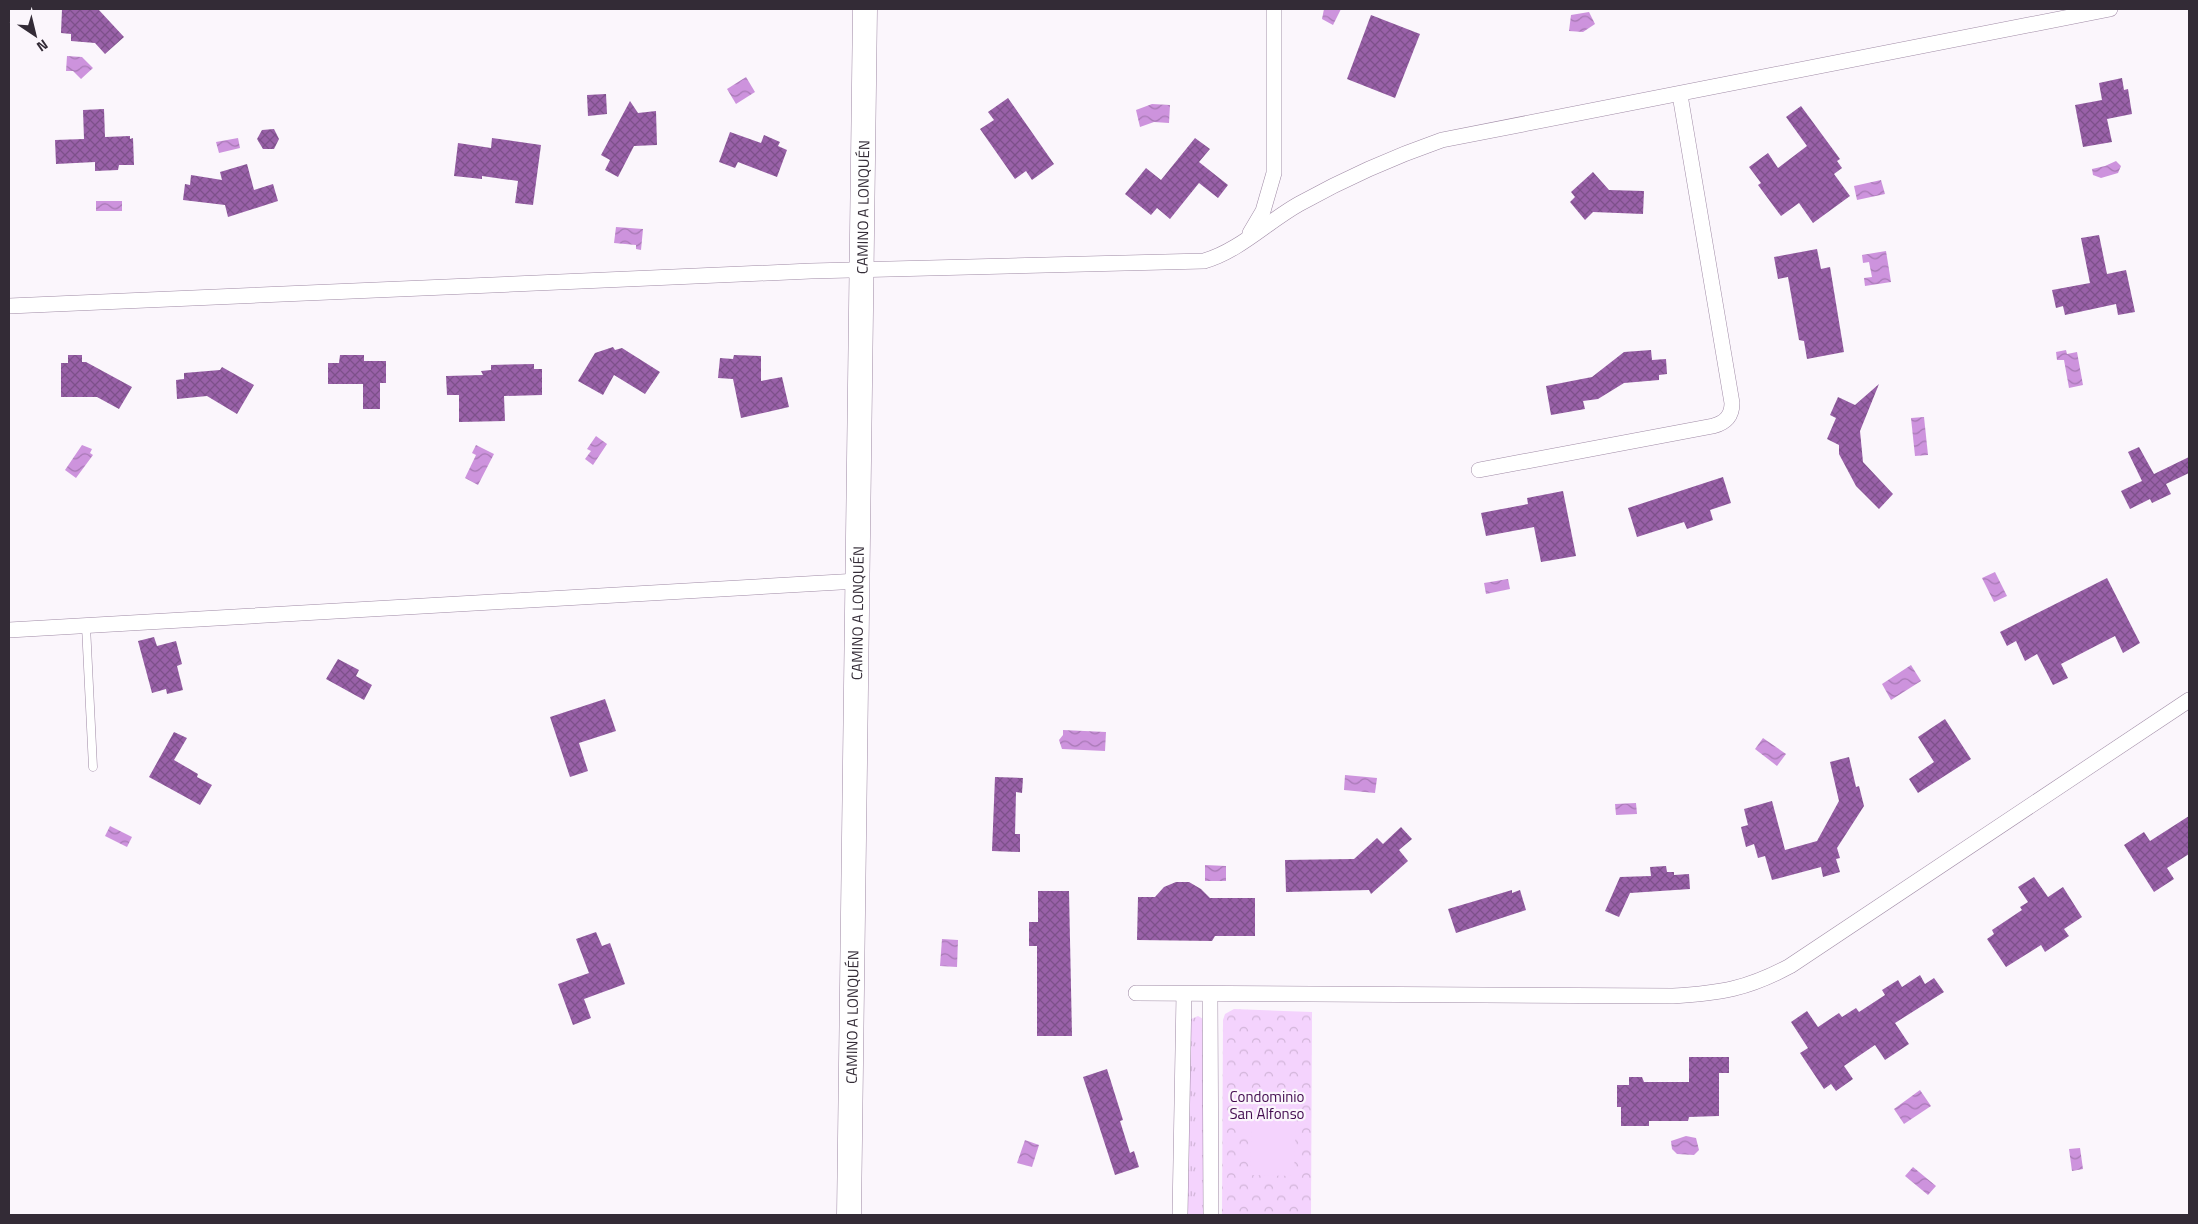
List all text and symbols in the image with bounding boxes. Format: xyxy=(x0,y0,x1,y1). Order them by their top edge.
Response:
north arrow xyxy=(10,10,60,60)
text: N xyxy=(33,35,53,57)
street label: CAMINO A LONQUÉN xyxy=(850,140,875,274)
street label: CAMINO A LONQUÉN xyxy=(845,546,869,680)
street label: CAMINO A LONQUÉN xyxy=(839,950,864,1084)
park label: Condominio San Alfonso xyxy=(1229,1085,1305,1125)

